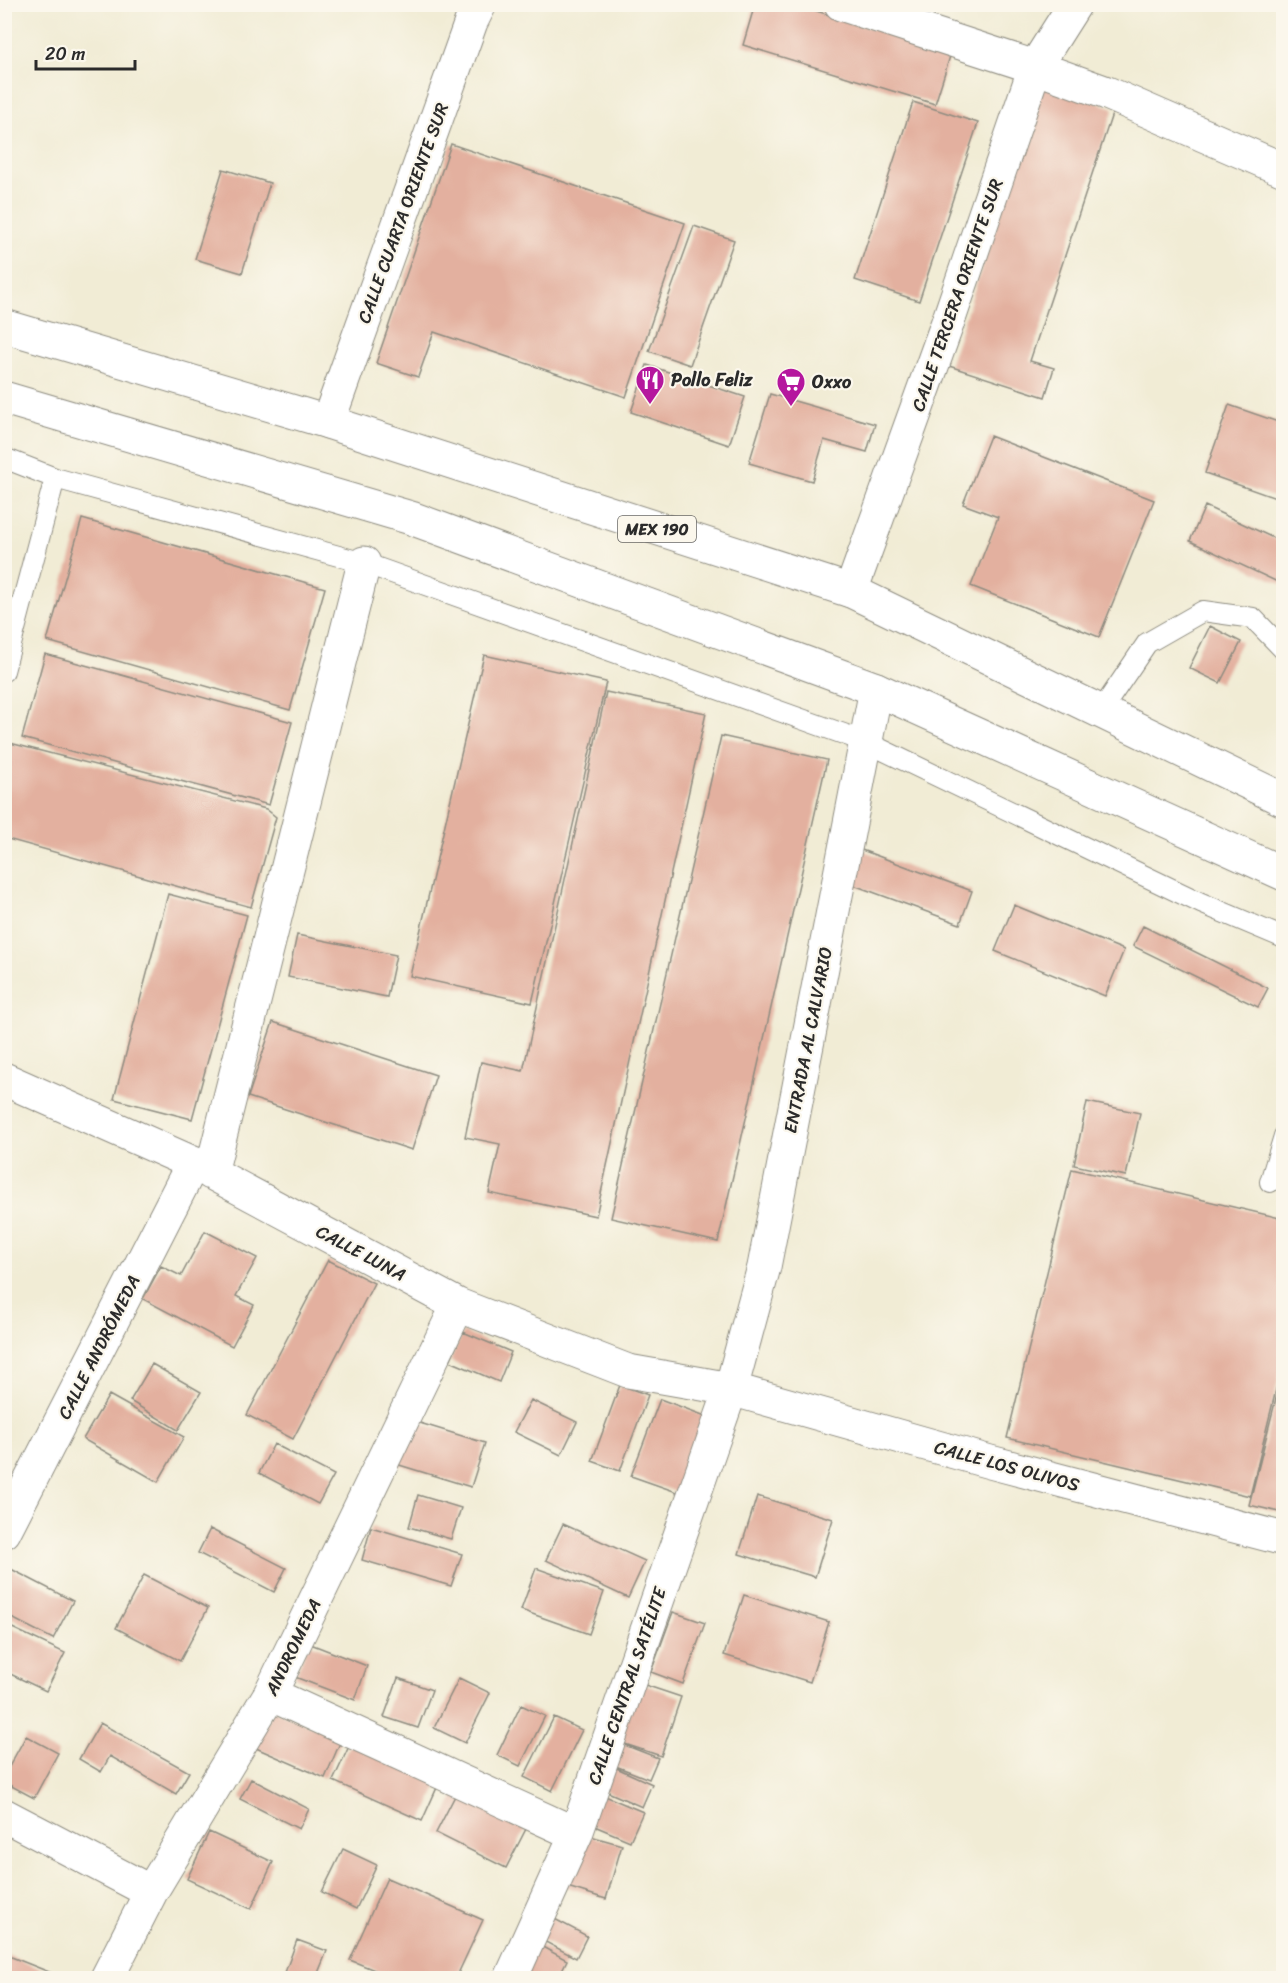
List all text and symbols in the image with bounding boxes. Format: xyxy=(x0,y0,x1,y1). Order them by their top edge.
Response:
scale bar xyxy=(36,33,135,71)
text: 20 m xyxy=(45,38,85,70)
street label: CALLE CUARTA ORIENTE SUR xyxy=(348,98,458,328)
street label: CALLE TERCERA ORIENTE SUR xyxy=(902,174,1012,416)
restaurant icon: Pollo Feliz xyxy=(634,364,666,406)
place label: Pollo Feliz xyxy=(671,364,754,396)
supermarket icon: Oxxo xyxy=(775,366,807,408)
place label: Oxxo xyxy=(812,366,852,398)
road number: MEX 190 xyxy=(618,516,696,542)
street label: ENTRADA AL CALVARIO xyxy=(774,944,842,1136)
street label: CALLE LUNA xyxy=(310,1216,412,1290)
street label: CALLE ANDRÓMEDA xyxy=(49,1269,149,1425)
street label: CALLE LOS OLIVOS xyxy=(931,1431,1083,1501)
street label: CALLE CENTRAL SATÉLITE xyxy=(578,1582,676,1789)
street label: ANDROMEDA xyxy=(255,1593,330,1702)

